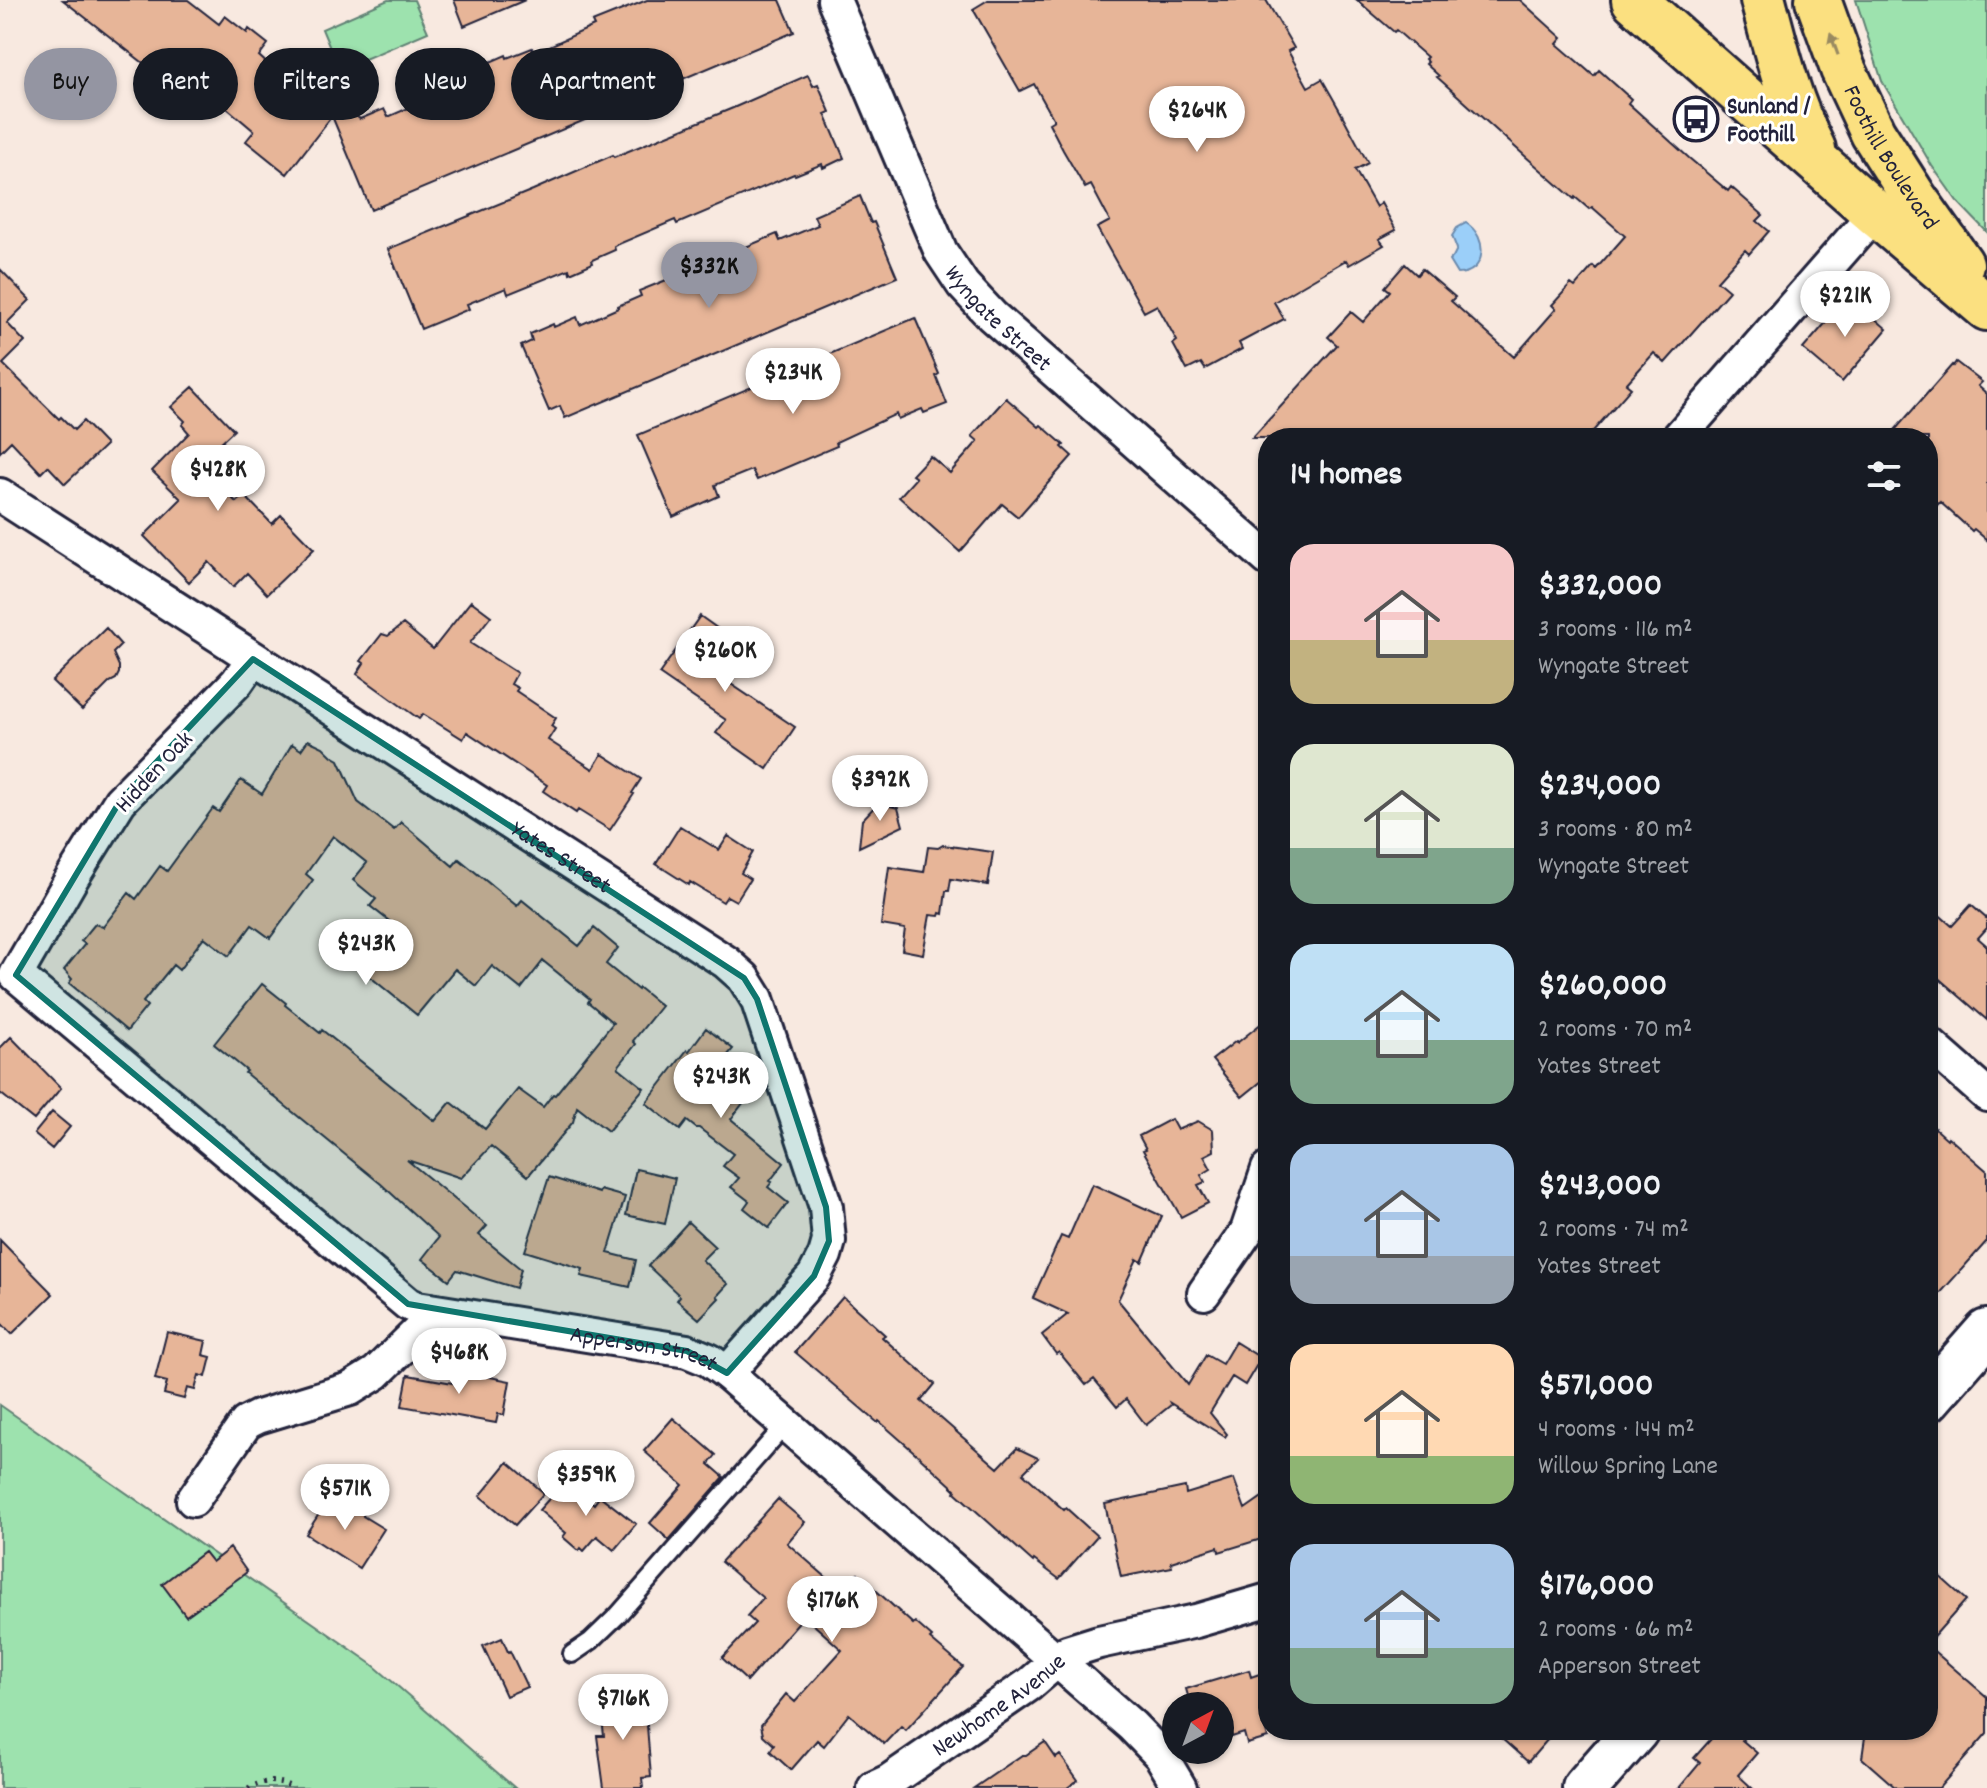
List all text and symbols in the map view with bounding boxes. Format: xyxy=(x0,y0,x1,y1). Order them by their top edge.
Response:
one-way arrow xyxy=(1827,31,1840,55)
chip: Buy xyxy=(24,48,117,120)
chip: Rent xyxy=(133,48,238,120)
chip: Filters xyxy=(254,48,379,120)
chip: New xyxy=(395,48,495,120)
chip: Apartment xyxy=(511,48,684,120)
street label: Foothill Boulevard xyxy=(1833,80,1946,238)
pin: $264K xyxy=(1141,86,1253,154)
place label: Sunland / Foothill xyxy=(1727,91,1811,153)
text: $264K xyxy=(1167,93,1227,130)
bus stop icon: Sunland / Foothill xyxy=(1672,95,1720,143)
pin: $332K xyxy=(653,242,765,310)
text: $332K xyxy=(679,249,739,286)
street label: Wyngate Street xyxy=(935,260,1058,381)
pin: $221K xyxy=(1789,271,1901,339)
text: $221K xyxy=(1818,278,1872,315)
pin: $234K xyxy=(737,348,849,416)
text: $234K xyxy=(764,355,822,392)
pin: $428K xyxy=(162,445,274,513)
text: $428K xyxy=(189,452,247,489)
text: 14 homes xyxy=(1290,452,1403,501)
icon: filters xyxy=(1862,454,1906,498)
text: $332,000 xyxy=(1538,563,1662,612)
icon: home xyxy=(1354,576,1450,672)
text: 3 rooms · 116 m² xyxy=(1538,612,1692,649)
pin: $260K xyxy=(669,626,781,694)
text: $260K xyxy=(693,633,757,670)
text: Wyngate Street xyxy=(1538,649,1689,686)
street label: Hidden Oak xyxy=(108,724,202,822)
pin: $392K xyxy=(824,755,936,823)
text: $392K xyxy=(850,762,910,799)
text: $234,000 xyxy=(1538,763,1661,812)
icon: home xyxy=(1354,776,1450,872)
text: 3 rooms · 80 m² xyxy=(1538,812,1693,849)
street label: Yates Street xyxy=(503,814,617,904)
text: Wyngate Street xyxy=(1538,849,1689,886)
pin: $243K xyxy=(310,919,422,987)
text: $243K xyxy=(337,926,395,963)
text: $260,000 xyxy=(1538,963,1667,1012)
icon: home xyxy=(1354,976,1450,1072)
text: 2 rooms · 70 m² xyxy=(1538,1012,1692,1049)
text: Yates Street xyxy=(1538,1049,1661,1086)
pin: $243K xyxy=(665,1052,777,1120)
text: $243K xyxy=(692,1059,750,1096)
text: $243,000 xyxy=(1538,1163,1661,1212)
icon: home xyxy=(1354,1176,1450,1272)
text: 2 rooms · 74 m² xyxy=(1538,1212,1689,1249)
text: Yates Street xyxy=(1538,1249,1661,1286)
street label: Apperson Street xyxy=(567,1319,724,1381)
pin: $468K xyxy=(403,1328,515,1396)
text: $468K xyxy=(429,1335,489,1372)
text: $571,000 xyxy=(1538,1363,1654,1412)
icon: home xyxy=(1354,1376,1450,1472)
text: 4 rooms · 144 m² xyxy=(1538,1412,1695,1449)
text: Willow Spring Lane xyxy=(1538,1449,1718,1486)
pin: $359K xyxy=(530,1450,642,1518)
text: $359K xyxy=(556,1457,616,1494)
pin: $571K xyxy=(289,1464,401,1532)
text: $571K xyxy=(319,1471,371,1508)
text: $176,000 xyxy=(1538,1563,1654,1612)
pin: $176K xyxy=(776,1576,888,1644)
icon: home xyxy=(1354,1576,1450,1672)
text: $176K xyxy=(805,1583,859,1620)
text: 2 rooms · 66 m² xyxy=(1538,1612,1694,1649)
street label: Newhome Avenue xyxy=(926,1646,1074,1767)
text: Apperson Street xyxy=(1538,1649,1701,1686)
pin: $716K xyxy=(567,1674,679,1742)
text: $716K xyxy=(596,1681,650,1718)
north arrow xyxy=(1162,1692,1234,1764)
map controls xyxy=(1162,1692,1234,1764)

